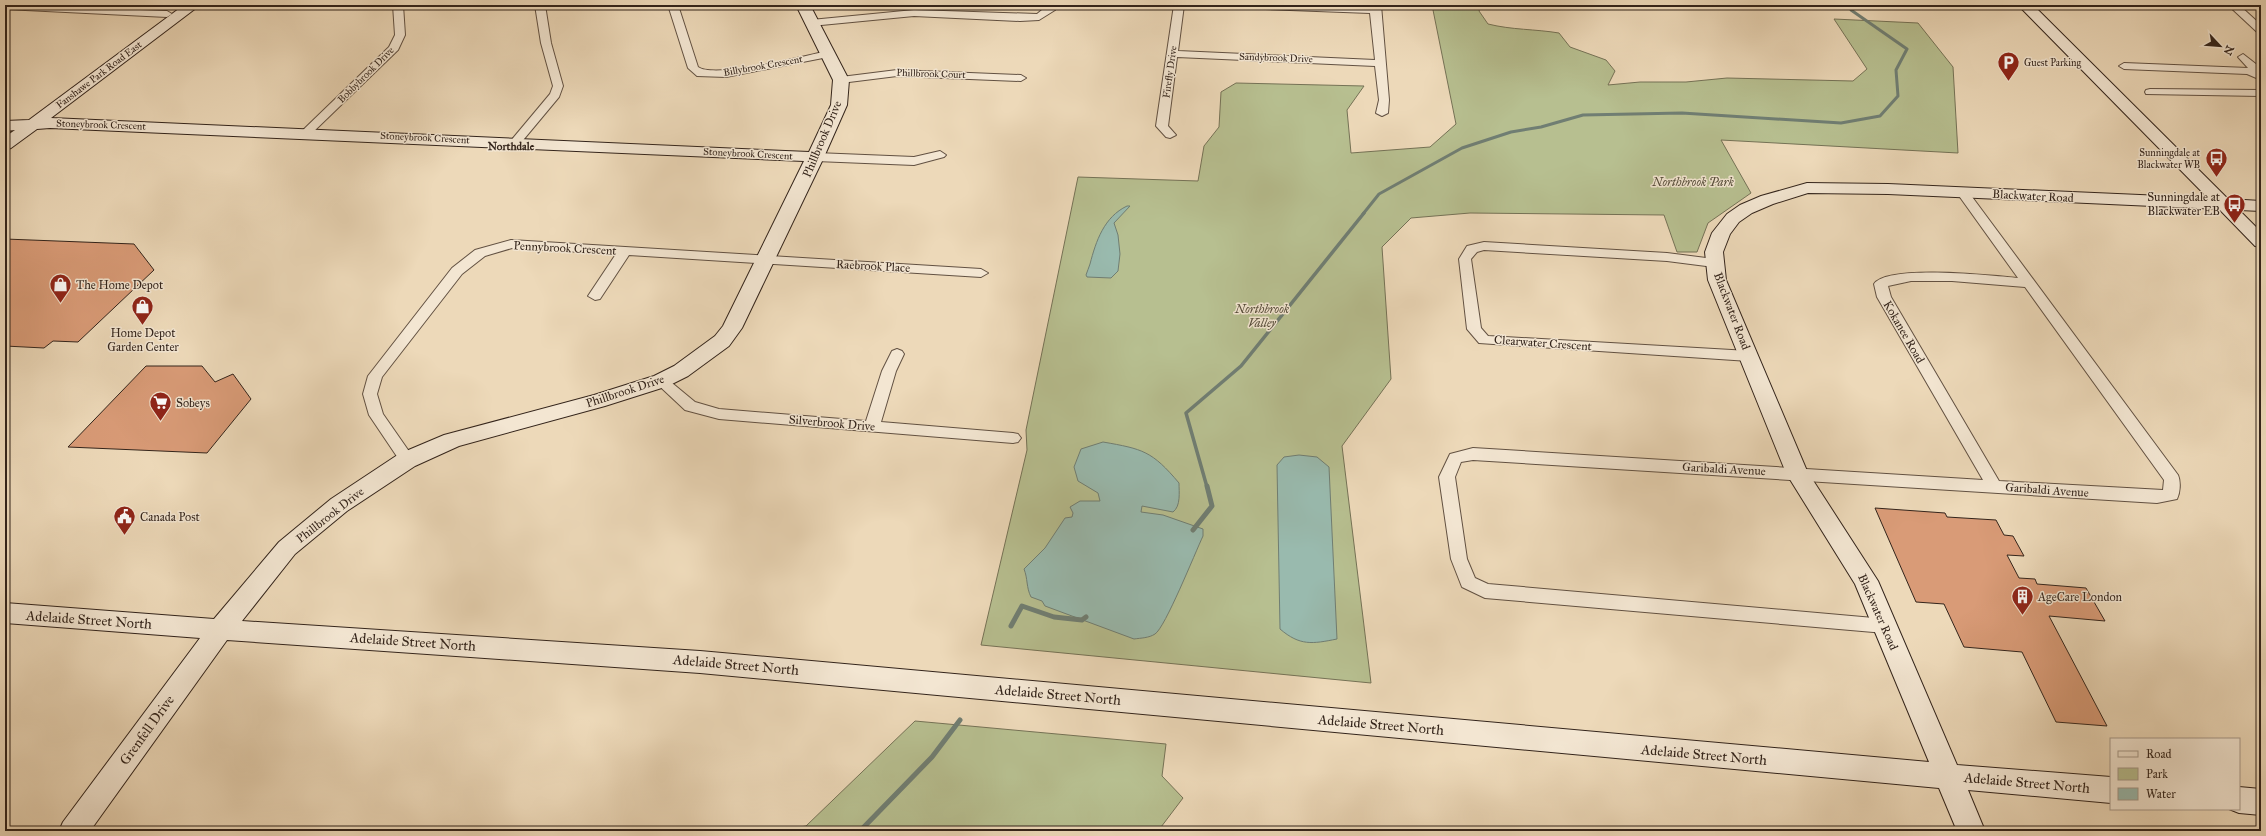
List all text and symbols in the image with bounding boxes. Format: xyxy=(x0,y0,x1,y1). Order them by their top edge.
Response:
north arrow xyxy=(2200,26,2240,66)
street label: Fanshawe Park Road East xyxy=(54,39,145,111)
text: N xyxy=(2220,43,2236,58)
street label: Bobbybrook Drive xyxy=(335,44,397,106)
street label: Firefly Drive xyxy=(1160,45,1180,99)
parking icon: Guest Parking xyxy=(1996,50,2022,83)
street label: Sandybrook Drive xyxy=(1239,51,1313,65)
street label: Billybrook Crescent xyxy=(722,53,804,79)
place label: Guest Parking xyxy=(2024,57,2081,69)
street label: Phillbrook Court xyxy=(896,67,966,81)
street label: Phillbrook Drive xyxy=(800,99,844,179)
street label: Stoneybrook Crescent xyxy=(56,117,146,133)
street label: Stoneybrook Crescent xyxy=(380,130,471,146)
district label: Northdale xyxy=(488,140,535,153)
street label: Stoneybrook Crescent xyxy=(703,146,794,162)
bus stop icon: Sunningdale at Blackwater WB xyxy=(2203,146,2229,179)
place label: Sunningdale at Blackwater WB xyxy=(2137,147,2200,171)
park label: Northbrook Park xyxy=(1651,175,1734,189)
street label: Blackwater Road xyxy=(1992,187,2074,205)
place label: Sunningdale at Blackwater EB xyxy=(2147,190,2221,218)
bus stop icon: Sunningdale at Blackwater EB xyxy=(2222,191,2248,224)
street label: Pennybrook Crescent xyxy=(513,238,618,258)
street label: Raebrook Place xyxy=(836,257,910,275)
street label: Blackwater Road xyxy=(1711,270,1753,352)
shop icon: The Home Depot xyxy=(48,272,74,305)
place label: The Home Depot xyxy=(76,278,164,292)
shop icon: Home Depot Garden Center xyxy=(130,293,156,326)
street label: Kokanee Road xyxy=(1881,298,1927,366)
park label: Northbrook Valley xyxy=(1234,302,1290,330)
place label: Home Depot Garden Center xyxy=(107,326,179,354)
street label: Clearwater Crescent xyxy=(1494,333,1593,353)
street label: Phillbrook Drive xyxy=(584,372,666,410)
supermarket icon: Sobeys xyxy=(148,390,174,423)
place label: Sobeys xyxy=(176,396,210,410)
street label: Silverbrook Drive xyxy=(788,412,876,434)
street label: Garibaldi Avenue xyxy=(1682,460,1766,478)
street label: Garibaldi Avenue xyxy=(2005,480,2089,500)
street label: Phillbrook Drive xyxy=(294,484,366,546)
public building icon: Canada Post xyxy=(112,504,138,537)
place label: Canada Post xyxy=(140,510,201,524)
street label: Blackwater Road xyxy=(1855,572,1901,652)
building icon: AgeCare London xyxy=(2010,584,2036,617)
place label: AgeCare London xyxy=(2037,590,2123,605)
street label: Adelaide Street North xyxy=(25,607,153,633)
street label: Adelaide Street North xyxy=(349,629,477,655)
street label: Adelaide Street North xyxy=(671,651,800,679)
street label: Adelaide Street North xyxy=(993,681,1122,709)
street label: Grenfell Drive xyxy=(116,692,178,768)
street label: Adelaide Street North xyxy=(1316,711,1445,739)
legend xyxy=(2110,738,2240,810)
street label: Adelaide Street North xyxy=(1639,741,1768,769)
text: Road xyxy=(2146,747,2172,761)
text: Park xyxy=(2146,767,2168,781)
street label: Adelaide Street North xyxy=(1962,769,2091,797)
text: Water xyxy=(2146,787,2176,801)

